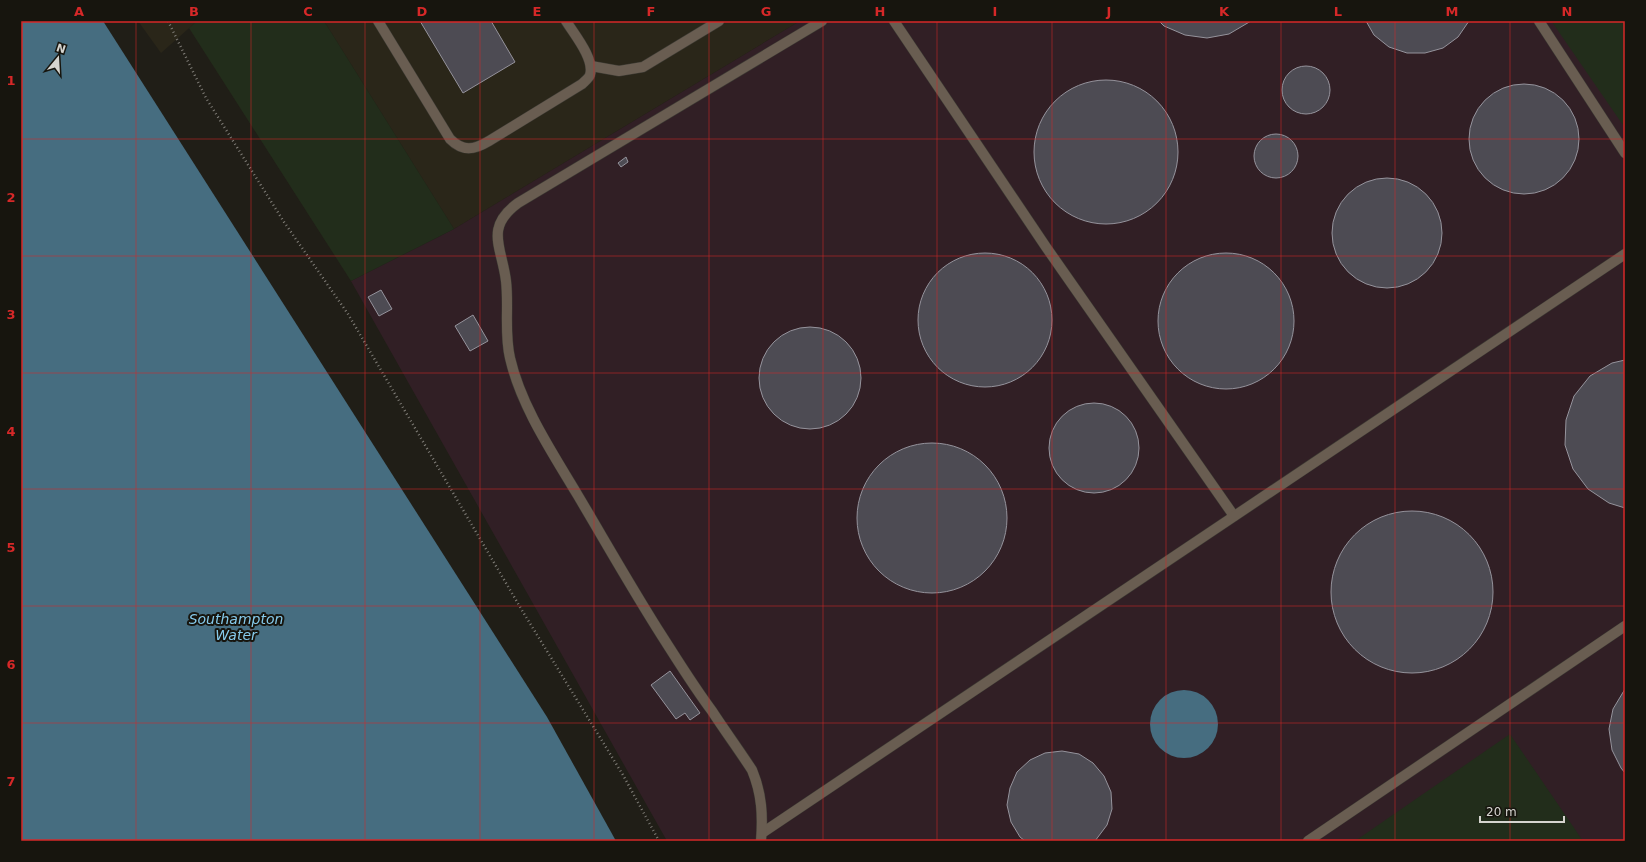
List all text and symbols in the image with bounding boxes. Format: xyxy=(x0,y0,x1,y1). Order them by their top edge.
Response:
text: A xyxy=(74,4,84,19)
text: B xyxy=(189,4,199,19)
text: C xyxy=(303,4,313,19)
text: D xyxy=(417,4,428,19)
text: E xyxy=(533,4,541,19)
text: F xyxy=(647,4,655,19)
text: G xyxy=(761,4,771,19)
text: H xyxy=(875,4,885,19)
text: I xyxy=(993,4,997,19)
text: J xyxy=(1106,4,1111,19)
text: K xyxy=(1219,4,1230,19)
text: L xyxy=(1334,4,1342,19)
text: M xyxy=(1446,4,1458,19)
text: N xyxy=(1562,4,1572,19)
north arrow xyxy=(38,38,78,78)
text: N xyxy=(55,41,67,57)
text: 1 xyxy=(6,73,16,88)
text: 2 xyxy=(6,190,16,205)
text: 3 xyxy=(6,307,16,322)
text: 4 xyxy=(6,424,16,439)
text: 5 xyxy=(6,540,16,555)
water label: Southampton Water xyxy=(189,611,283,643)
text: 6 xyxy=(6,657,16,672)
text: 7 xyxy=(6,774,16,789)
scale bar xyxy=(1480,798,1564,824)
text: 20 m xyxy=(1486,805,1517,819)

